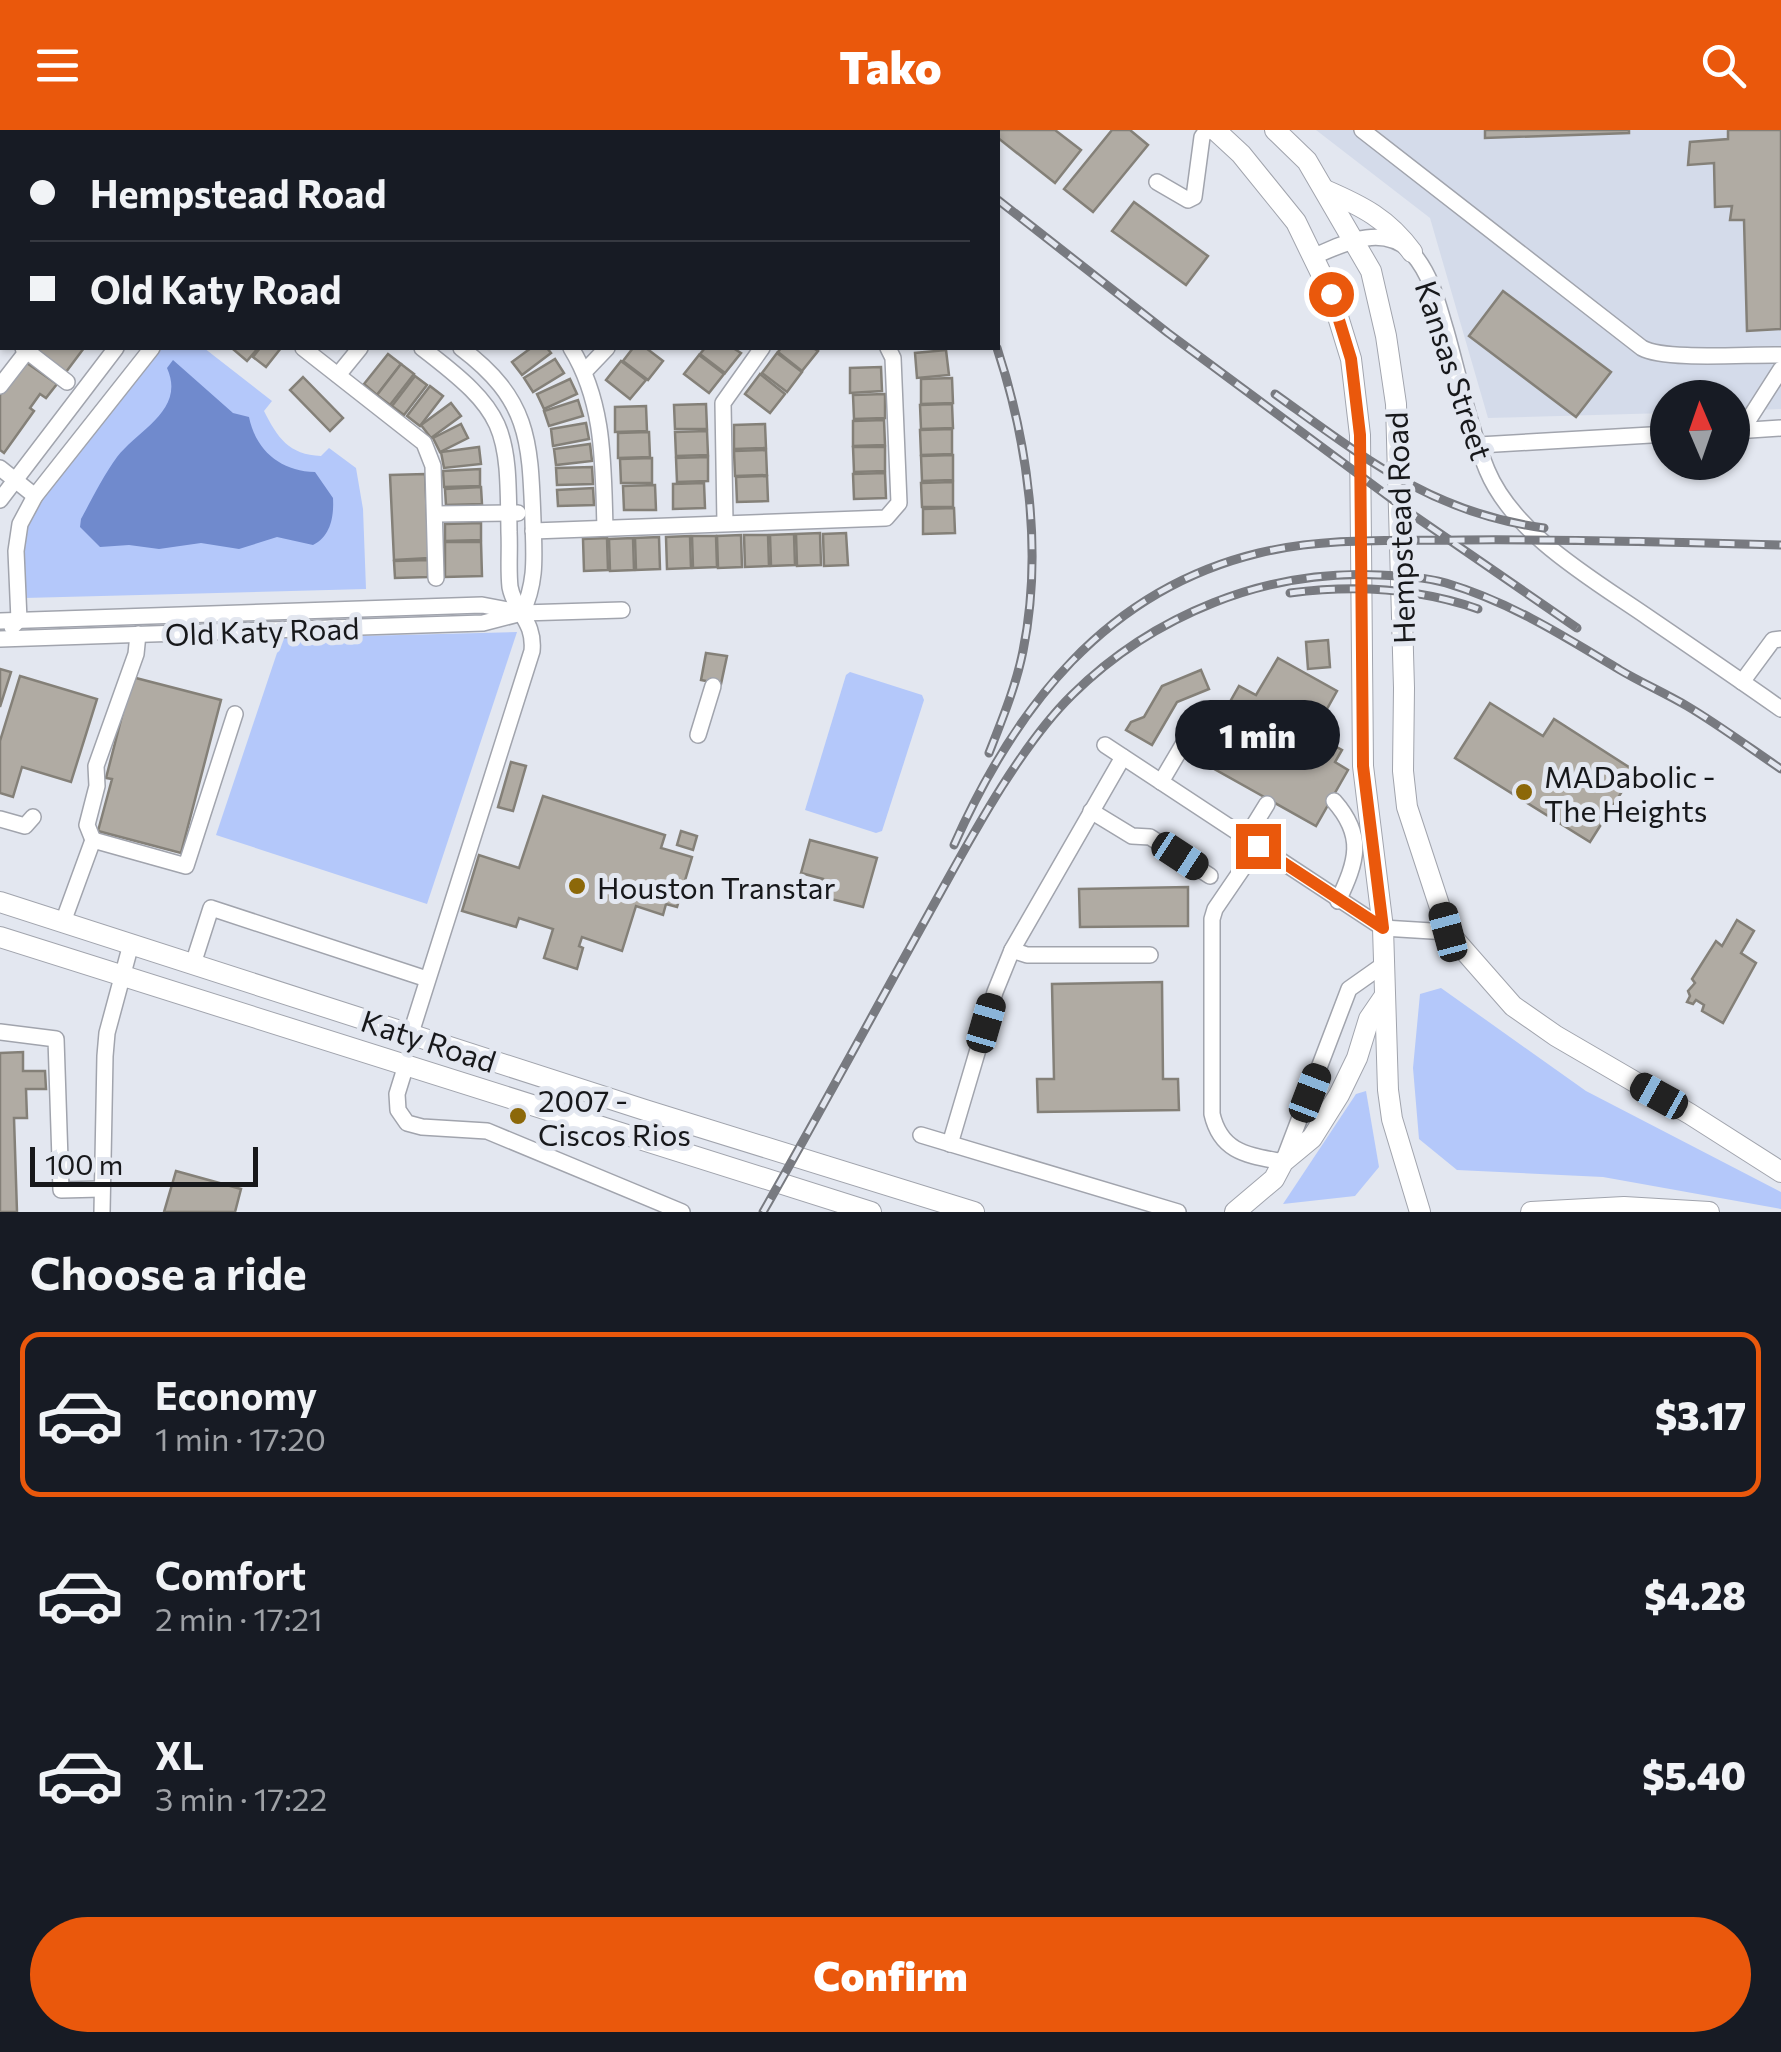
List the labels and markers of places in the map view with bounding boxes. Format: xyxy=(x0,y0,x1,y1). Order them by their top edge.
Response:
place label: MADabolic - The Heights xyxy=(1544,757,1715,828)
marker: MADabolic - The Heights xyxy=(1513,781,1535,803)
place label: Houston Transtar xyxy=(597,868,836,905)
marker: Houston Transtar xyxy=(566,875,588,897)
place label: 2007 - Ciscos Rios xyxy=(538,1081,691,1152)
marker: 2007 - Ciscos Rios xyxy=(507,1105,529,1127)

